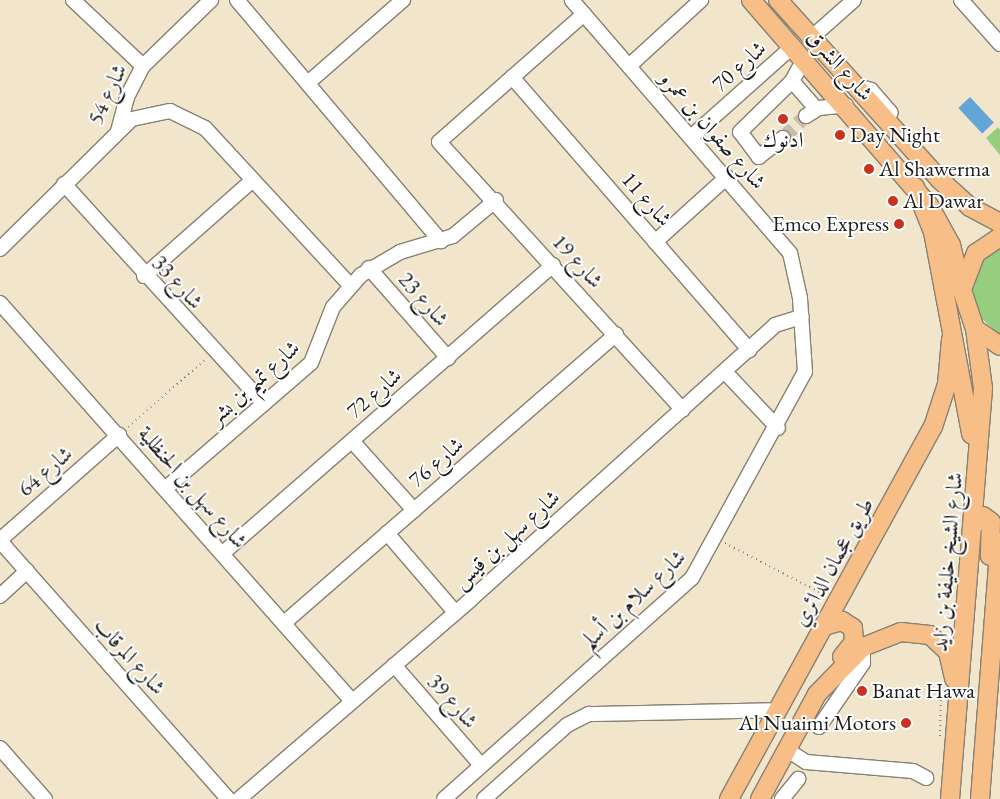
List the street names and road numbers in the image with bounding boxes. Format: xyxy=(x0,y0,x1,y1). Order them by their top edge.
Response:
street label: شارع الشرق xyxy=(801,24,879,106)
street label: شارع 70 xyxy=(706,35,772,97)
street label: شارع 54 xyxy=(82,60,132,128)
street label: شارع صفوان بن عمرو xyxy=(654,65,772,195)
street label: شارع 11 xyxy=(616,166,678,232)
street label: شارع 19 xyxy=(547,228,609,294)
street label: شارع 33 xyxy=(147,249,209,315)
street label: شارع 23 xyxy=(393,266,455,332)
street label: شارع تميم بن بشر xyxy=(203,334,305,430)
street label: شارع 72 xyxy=(341,362,407,424)
street label: شارع سهل بن الحنظلية xyxy=(133,420,253,554)
street label: شارع 76 xyxy=(403,431,469,493)
street label: شارع 64 xyxy=(12,440,78,502)
street label: شارع الشيخ خليفة بن زايد xyxy=(926,471,968,653)
street label: شارع سهل بن قيس xyxy=(447,484,565,594)
street label: طريق عجمان الدائري xyxy=(787,493,879,631)
street label: شارع سلام بن أسلم xyxy=(575,544,691,654)
street label: شارع المرقاب xyxy=(89,612,171,700)
street label: شارع 39 xyxy=(422,668,484,734)

